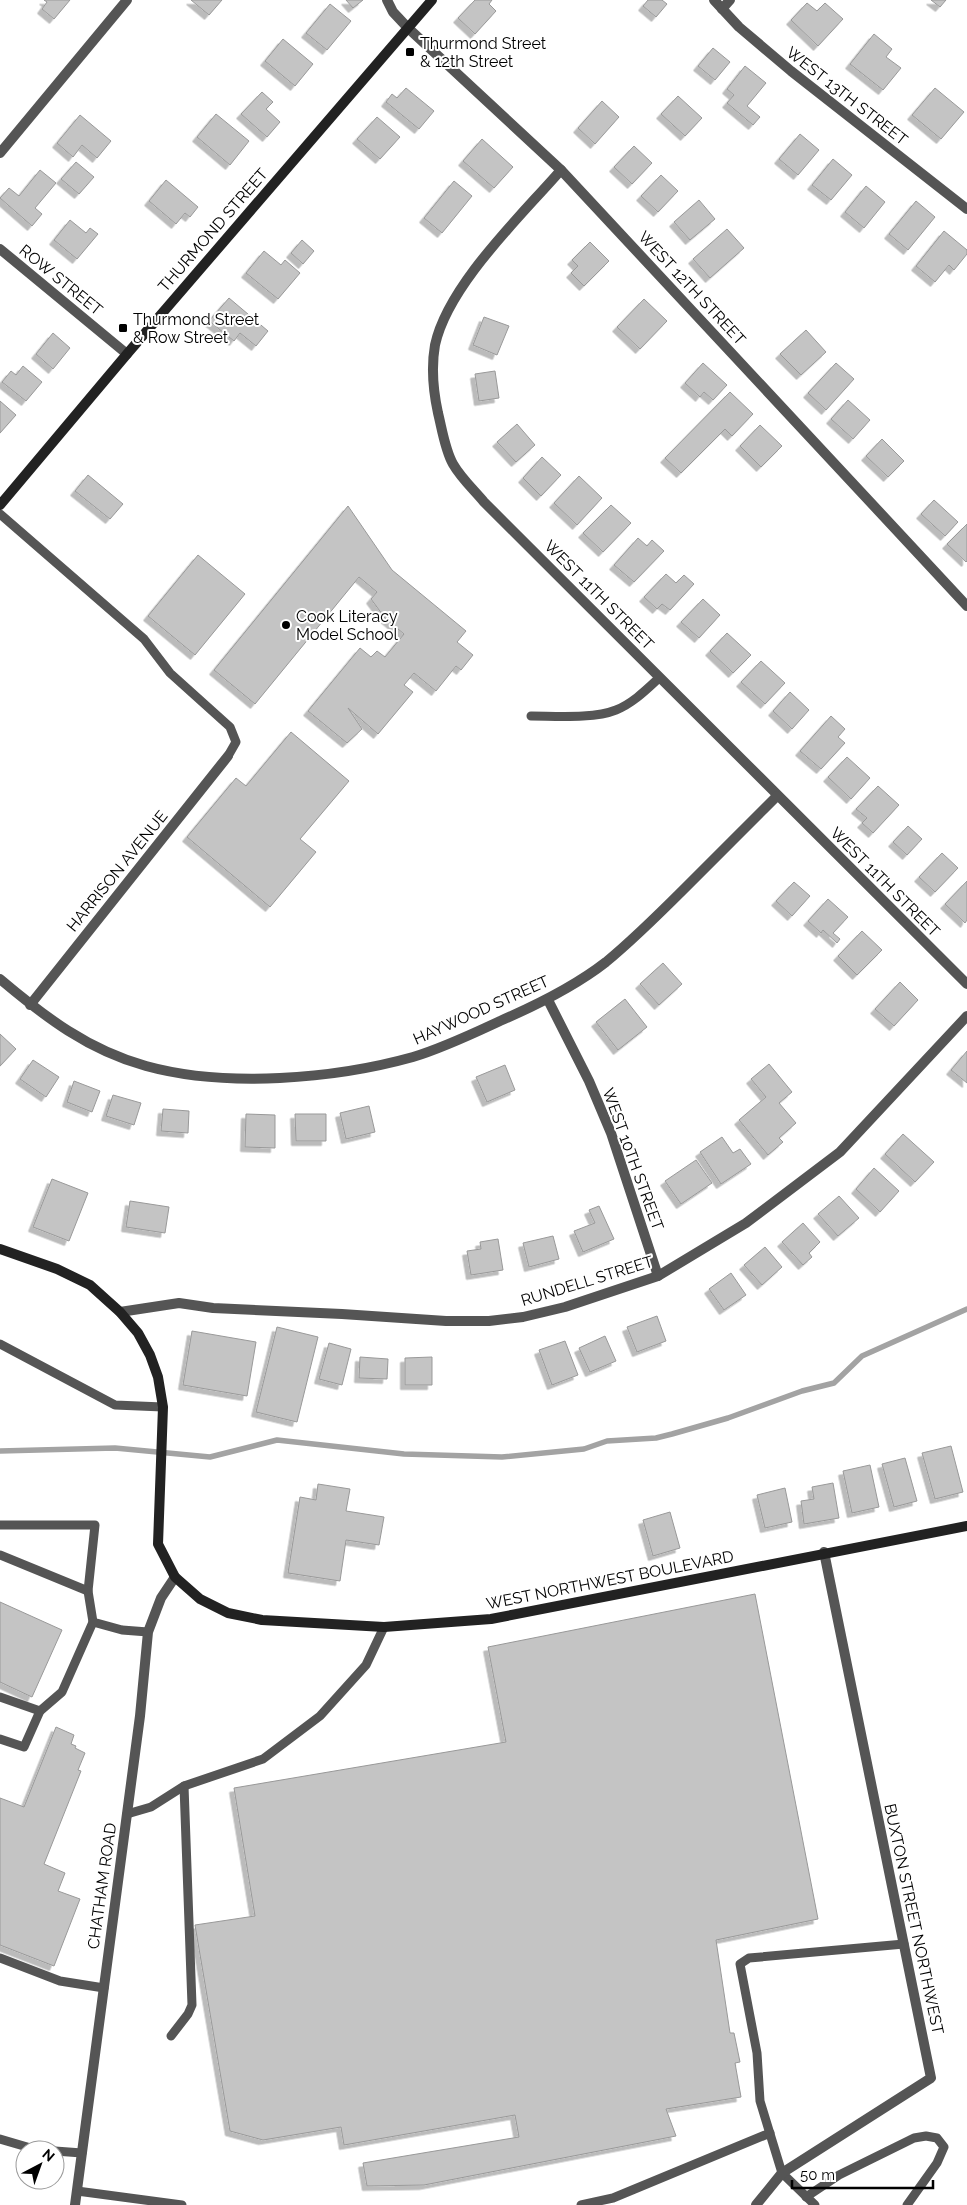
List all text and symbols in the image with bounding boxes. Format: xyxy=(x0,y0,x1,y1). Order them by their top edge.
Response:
place label: Thurmond Street & 12th Street xyxy=(420,34,547,71)
street label: WEST 13TH STREET xyxy=(783,43,912,149)
marker: Thurmond Street & 12th Street xyxy=(404,46,416,58)
street label: THURMOND STREET xyxy=(154,164,272,296)
street label: WEST 12TH STREET xyxy=(634,227,750,349)
street label: ROW STREET xyxy=(16,241,107,319)
place label: Thurmond Street & Row Street xyxy=(133,310,260,347)
marker: Thurmond Street & Row Street xyxy=(117,322,129,334)
street label: WEST 11TH STREET xyxy=(540,536,658,654)
place label: Cook Literacy Model School xyxy=(296,607,399,644)
marker: Cook Literacy Model School xyxy=(280,619,292,631)
street label: HARRISON AVENUE xyxy=(62,807,172,935)
street label: WEST 11TH STREET xyxy=(826,823,944,941)
street label: HAYWOOD STREET xyxy=(410,971,552,1049)
street label: WEST 10TH STREET xyxy=(598,1085,668,1233)
street label: RUNDELL STREET xyxy=(518,1252,656,1310)
street label: WEST NORTHWEST BOULEVARD xyxy=(485,1547,735,1613)
street label: BUXTON STREET NORTHWEST xyxy=(880,1802,948,2036)
street label: CHATHAM ROAD xyxy=(84,1822,120,1950)
north arrow xyxy=(15,2140,65,2190)
text: N xyxy=(39,2146,58,2165)
scale bar xyxy=(792,2158,933,2190)
text: 50 m xyxy=(800,2166,835,2184)

